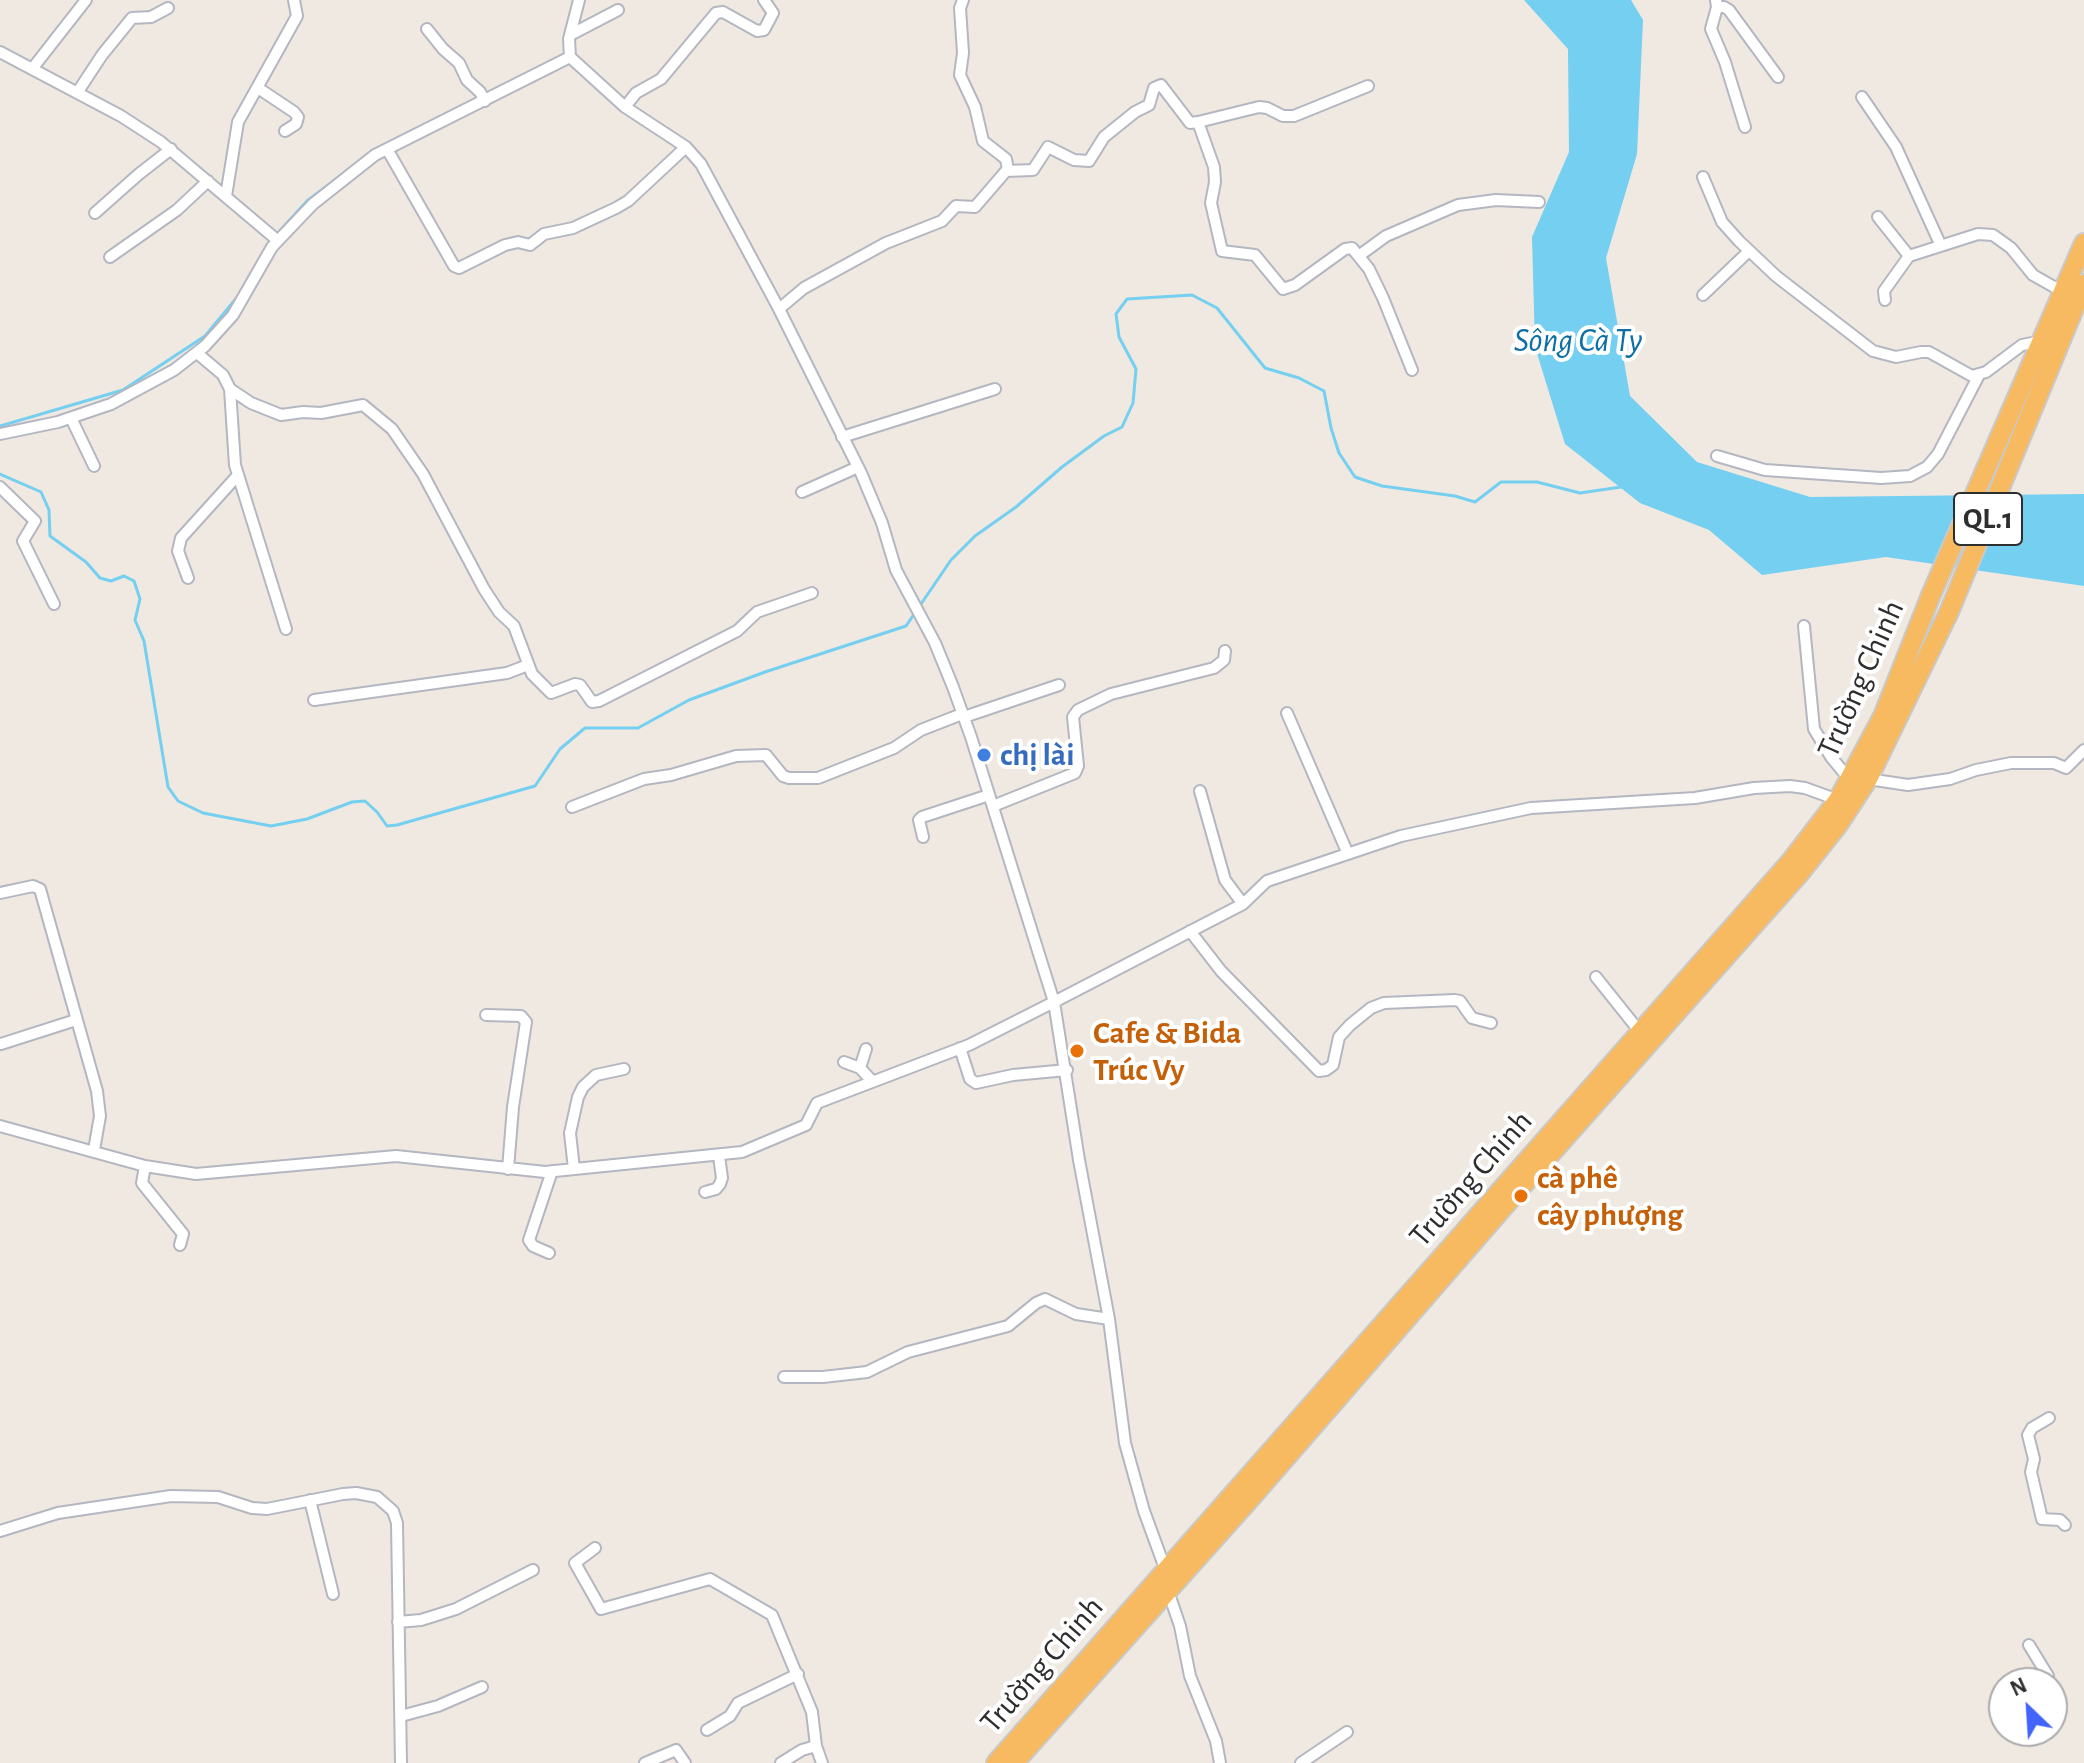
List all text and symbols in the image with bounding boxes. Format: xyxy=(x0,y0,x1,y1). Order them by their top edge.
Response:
water label: Sông Cà Ty xyxy=(1514,321,1642,361)
road number: QL.1 xyxy=(1954,493,2022,545)
street label: Trường Chinh xyxy=(1809,594,1913,764)
place label: chị lài xyxy=(1000,736,1075,774)
marker: chị lài xyxy=(975,746,993,764)
place label: Cafe & Bida Trúc Vy xyxy=(1093,1014,1241,1089)
marker: Cafe & Bida Trúc Vy xyxy=(1068,1042,1086,1060)
street label: Trường Chinh xyxy=(1401,1103,1541,1255)
place label: cà phê cây phượng xyxy=(1537,1159,1683,1234)
marker: cà phê cây phượng xyxy=(1512,1187,1530,1205)
street label: Trường Chinh xyxy=(972,1589,1112,1741)
north arrow xyxy=(1988,1667,2068,1747)
text: N xyxy=(2007,1674,2030,1700)

